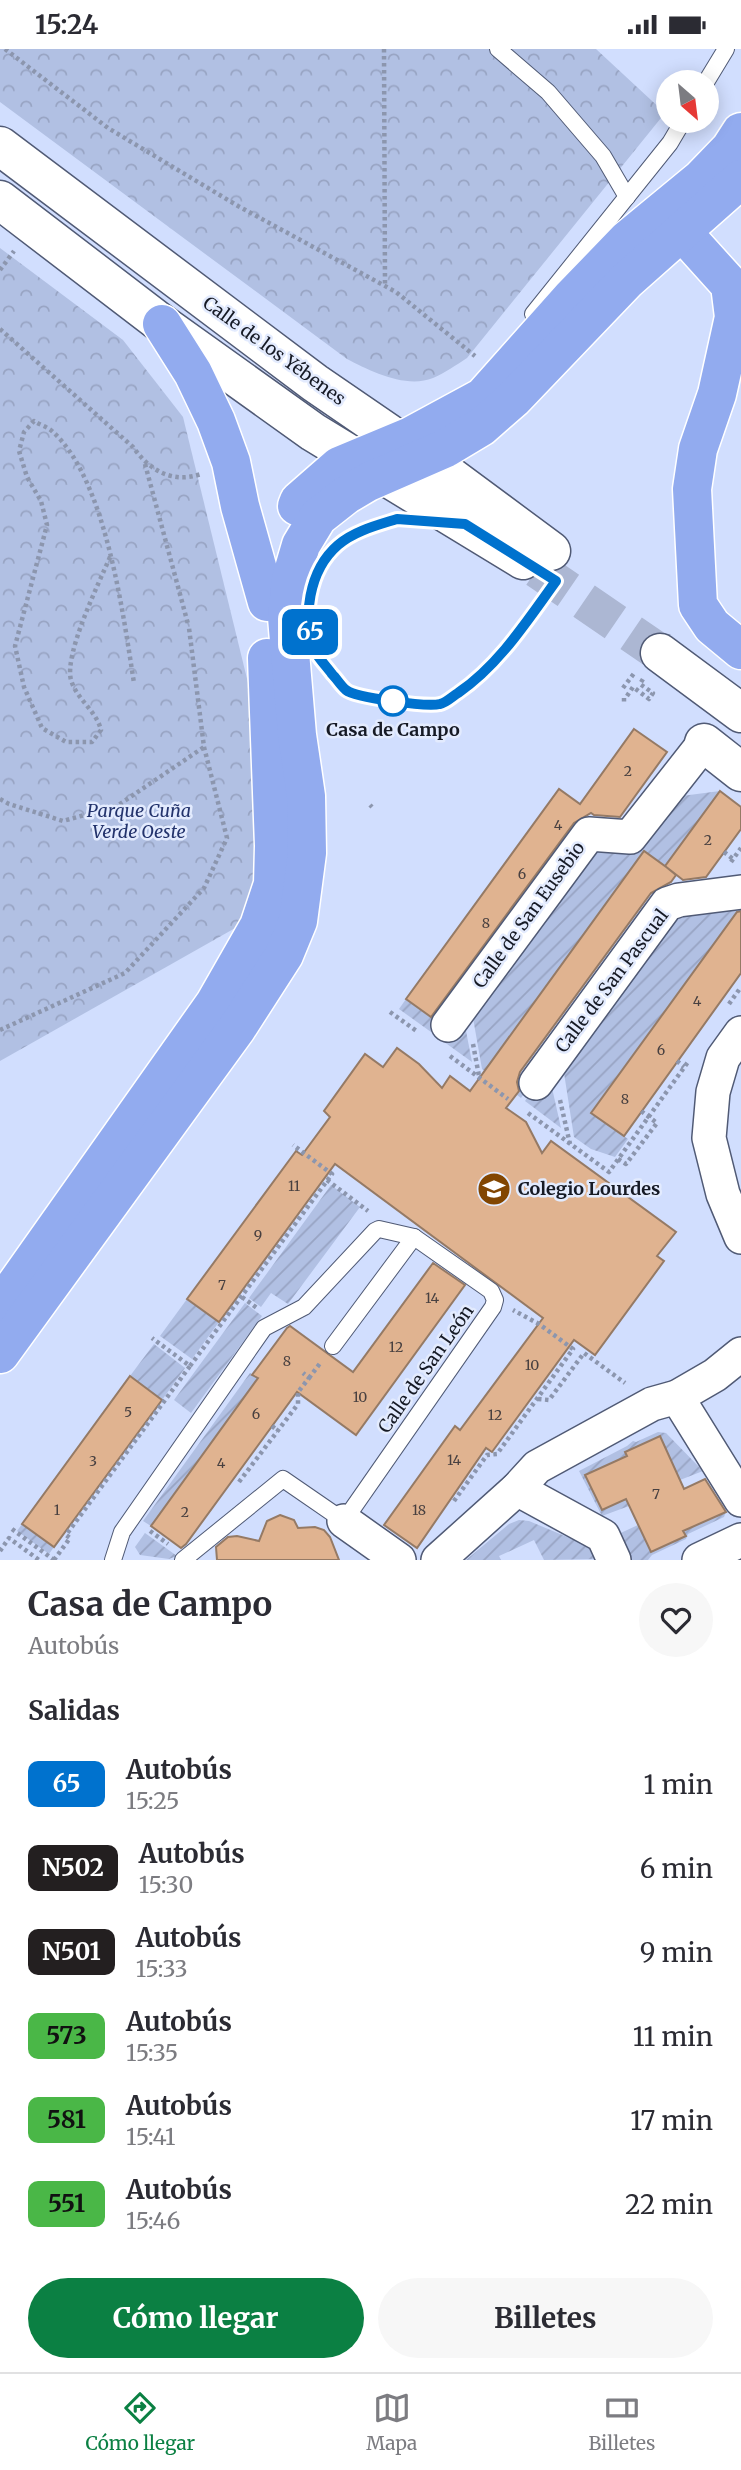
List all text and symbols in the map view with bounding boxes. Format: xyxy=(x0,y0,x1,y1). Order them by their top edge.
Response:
text: 15:24 xyxy=(35,8,98,41)
north arrow xyxy=(656,70,719,133)
map controls xyxy=(656,70,719,133)
street label: Calle de los Yébenes xyxy=(198,291,350,410)
line badge: 65 xyxy=(278,609,342,655)
text: 65 xyxy=(296,616,324,647)
marker: Casa de Campo xyxy=(378,686,408,716)
place label: Casa de Campo xyxy=(326,718,460,741)
house number: 2 xyxy=(624,762,632,780)
park label: Parque Cuña Verde Oeste xyxy=(87,799,191,843)
house number: 4 xyxy=(554,816,563,834)
house number: 2 xyxy=(704,831,712,849)
street label: Calle de San Eusebio xyxy=(468,837,590,993)
house number: 6 xyxy=(518,865,526,883)
street label: Calle de San Pascual xyxy=(550,904,673,1057)
house number: 8 xyxy=(482,914,490,932)
house number: 4 xyxy=(693,992,702,1010)
house number: 6 xyxy=(657,1041,665,1059)
house number: 8 xyxy=(621,1090,629,1108)
school or university icon: Colegio Lourdes xyxy=(475,1170,513,1208)
house number: 11 xyxy=(288,1177,300,1195)
place label: Colegio Lourdes xyxy=(518,1177,660,1200)
house number: 9 xyxy=(254,1226,262,1244)
house number: 7 xyxy=(218,1276,226,1294)
house number: 14 xyxy=(425,1289,439,1307)
street label: Calle de San León xyxy=(373,1300,478,1437)
house number: 12 xyxy=(389,1338,403,1356)
house number: 8 xyxy=(283,1352,291,1370)
house number: 10 xyxy=(525,1356,539,1374)
house number: 10 xyxy=(353,1388,367,1406)
house number: 5 xyxy=(124,1403,132,1421)
house number: 6 xyxy=(252,1405,260,1423)
house number: 12 xyxy=(488,1406,502,1424)
house number: 14 xyxy=(447,1451,461,1469)
house number: 3 xyxy=(89,1452,97,1470)
house number: 4 xyxy=(217,1454,226,1472)
house number: 7 xyxy=(652,1485,660,1503)
house number: 1 xyxy=(54,1501,60,1519)
house number: 18 xyxy=(412,1501,426,1519)
house number: 2 xyxy=(181,1503,189,1521)
button: heart xyxy=(639,1583,713,1657)
text: Casa de Campo xyxy=(28,1584,272,1625)
text: Autobús xyxy=(28,1631,119,1660)
text: Salidas xyxy=(28,1694,120,1727)
text: Autobús xyxy=(126,1753,232,1786)
text: 65 xyxy=(53,1768,80,1799)
text: 1 min xyxy=(644,1768,713,1801)
text: 15:25 xyxy=(126,1786,179,1815)
text: Autobús xyxy=(139,1837,245,1870)
text: N502 xyxy=(42,1852,104,1883)
text: 6 min xyxy=(640,1852,713,1885)
text: 15:30 xyxy=(139,1870,193,1899)
text: Autobús xyxy=(136,1921,242,1954)
text: N501 xyxy=(42,1936,101,1967)
text: 9 min xyxy=(640,1936,713,1969)
text: 15:33 xyxy=(136,1954,188,1983)
text: Autobús xyxy=(126,2005,232,2038)
text: 573 xyxy=(46,2020,87,2051)
text: 11 min xyxy=(633,2020,713,2053)
text: 15:35 xyxy=(126,2038,178,2067)
text: Autobús xyxy=(126,2089,232,2122)
text: 581 xyxy=(47,2104,86,2135)
text: 17 min xyxy=(630,2104,713,2137)
text: 15:41 xyxy=(126,2122,175,2151)
text: Autobús xyxy=(126,2173,232,2206)
text: 551 xyxy=(48,2188,85,2219)
text: 22 min xyxy=(625,2188,713,2221)
text: 15:46 xyxy=(126,2206,180,2235)
button: Cómo llegar xyxy=(28,2278,364,2358)
button: Billetes xyxy=(378,2278,713,2358)
tab: Cómo llegar xyxy=(86,2389,195,2455)
tab: Mapa xyxy=(366,2389,417,2455)
tab: Billetes xyxy=(588,2389,655,2455)

